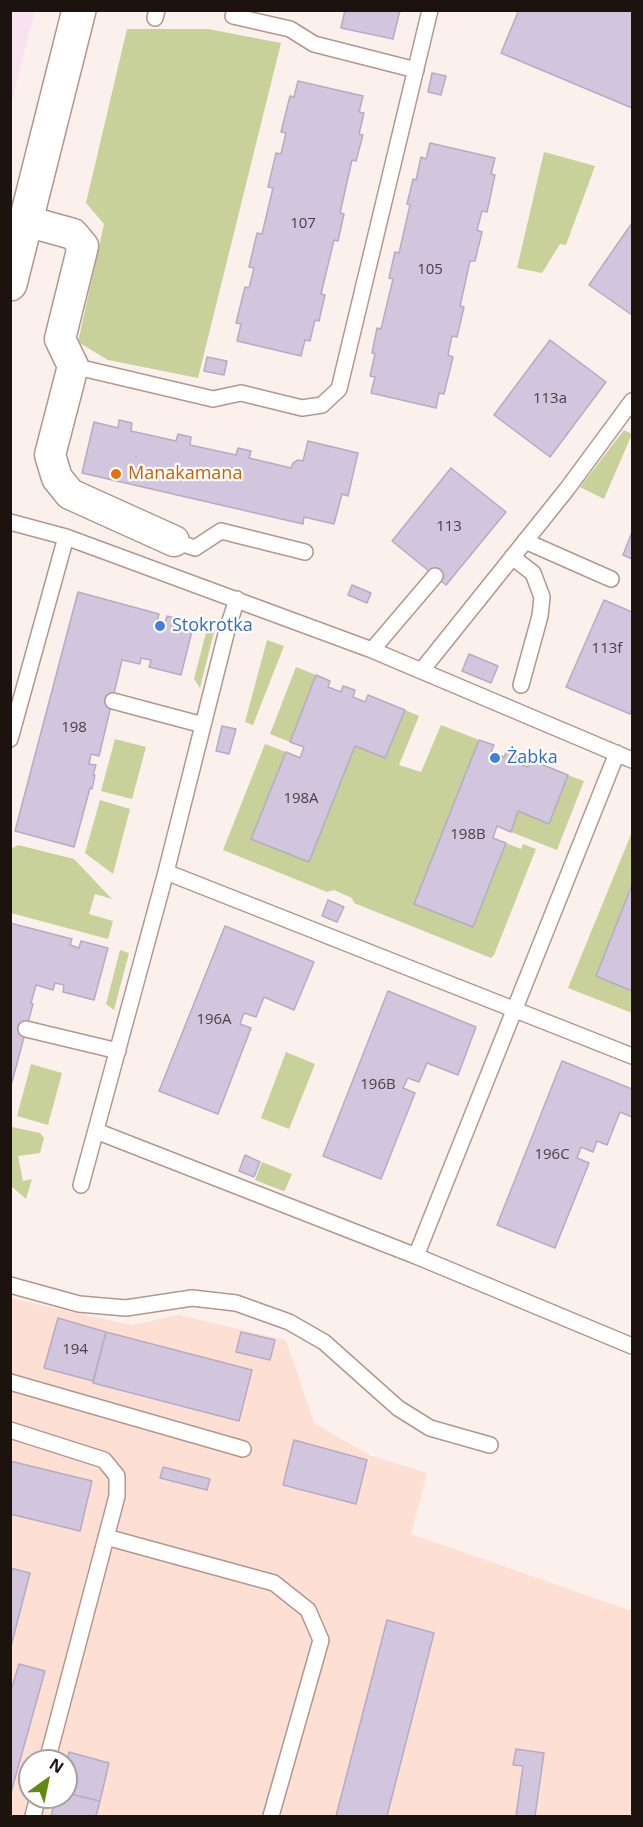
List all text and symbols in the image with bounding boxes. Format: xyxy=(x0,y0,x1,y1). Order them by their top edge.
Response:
house number: 107 xyxy=(290,215,316,233)
house number: 105 xyxy=(417,261,443,279)
house number: 113a xyxy=(533,390,567,408)
place label: Manakamana xyxy=(128,463,242,485)
marker: Manakamana xyxy=(109,467,123,481)
house number: 113 xyxy=(436,518,462,536)
place label: Stokrotka xyxy=(172,615,253,637)
marker: Stokrotka xyxy=(153,619,167,633)
house number: 113f xyxy=(592,640,622,658)
house number: 198 xyxy=(61,719,87,737)
place label: Żabka xyxy=(507,747,558,769)
marker: Żabka xyxy=(488,751,502,765)
house number: 198A xyxy=(283,790,319,808)
house number: 198B xyxy=(450,826,486,844)
house number: 196A xyxy=(196,1011,232,1029)
house number: 196B xyxy=(360,1076,396,1094)
house number: 196C xyxy=(534,1146,570,1164)
house number: 194 xyxy=(62,1341,88,1359)
north arrow xyxy=(18,1749,78,1809)
text: N xyxy=(45,1753,68,1778)

